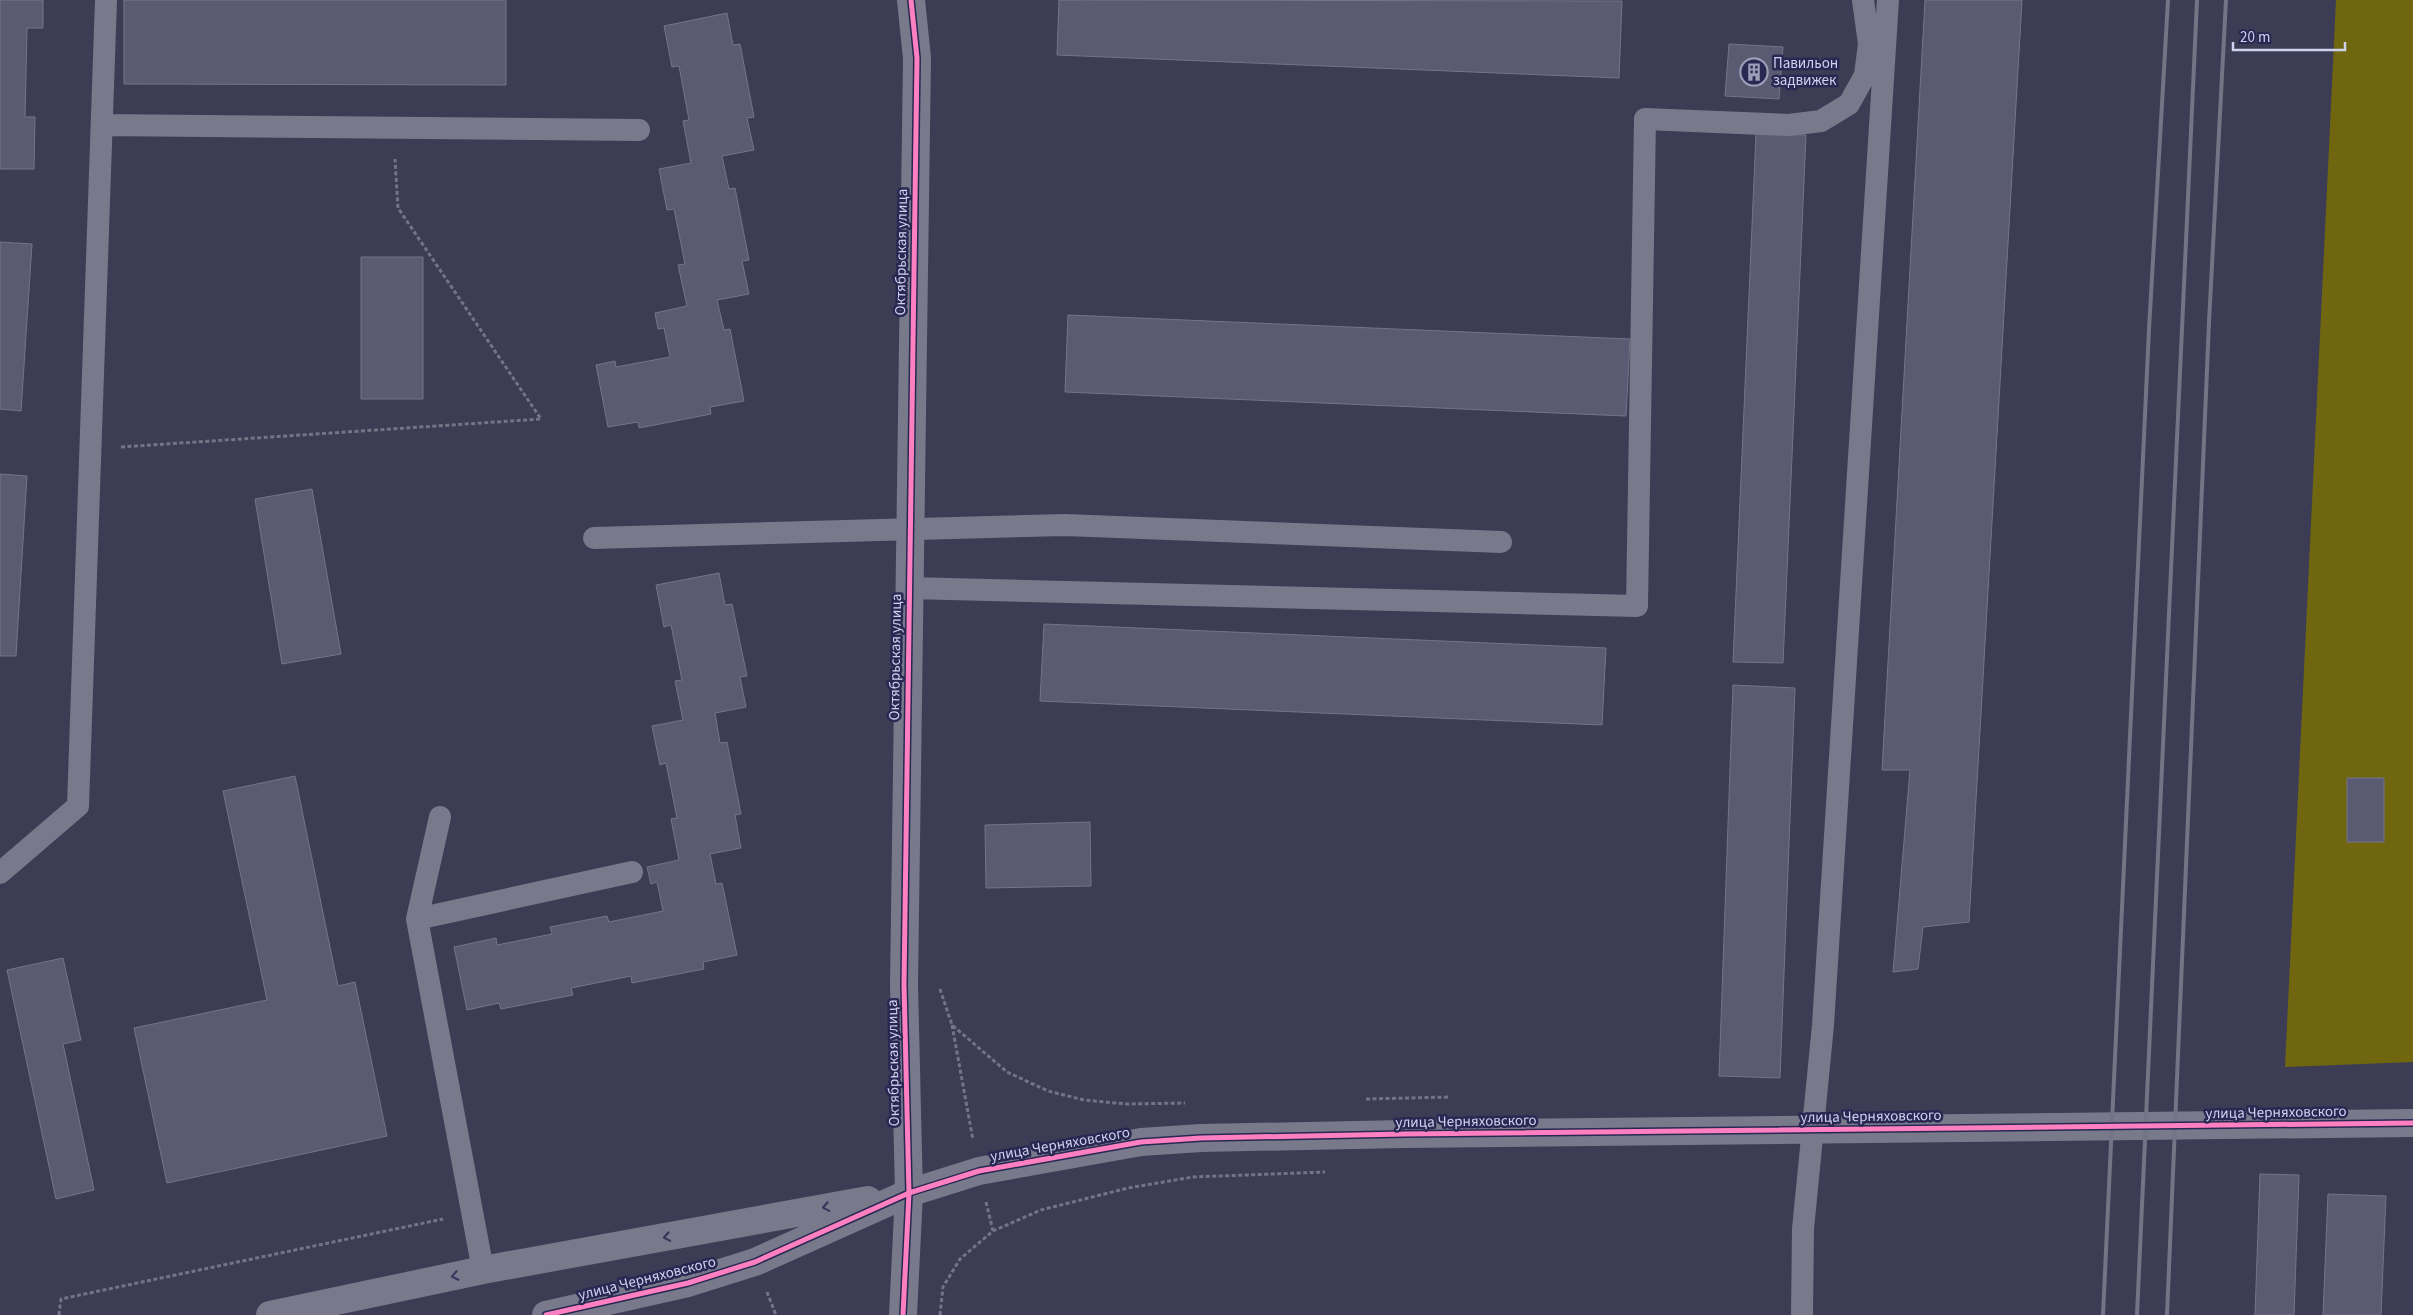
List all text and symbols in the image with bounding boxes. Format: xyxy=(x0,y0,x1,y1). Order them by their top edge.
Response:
scale bar xyxy=(2233,20,2346,52)
text: 20 m xyxy=(2240,27,2270,48)
place label: Павильон задвижек xyxy=(1773,53,1838,91)
building icon: Павильон задвижек xyxy=(1739,57,1769,87)
street label: Октябрьская улица xyxy=(890,188,913,316)
street label: Октябрьская улица xyxy=(884,593,907,721)
street label: Октябрьская улица xyxy=(882,999,905,1127)
street label: улица Черняховского xyxy=(2205,1101,2347,1124)
street label: улица Черняховского xyxy=(1800,1105,1942,1128)
street label: улица Черняховского xyxy=(1395,1110,1537,1133)
street label: улица Черняховского xyxy=(989,1122,1131,1167)
one-way arrow xyxy=(822,1202,831,1212)
one-way arrow xyxy=(662,1232,671,1242)
street label: улица Черняховского xyxy=(576,1251,718,1306)
one-way arrow xyxy=(451,1270,460,1281)

